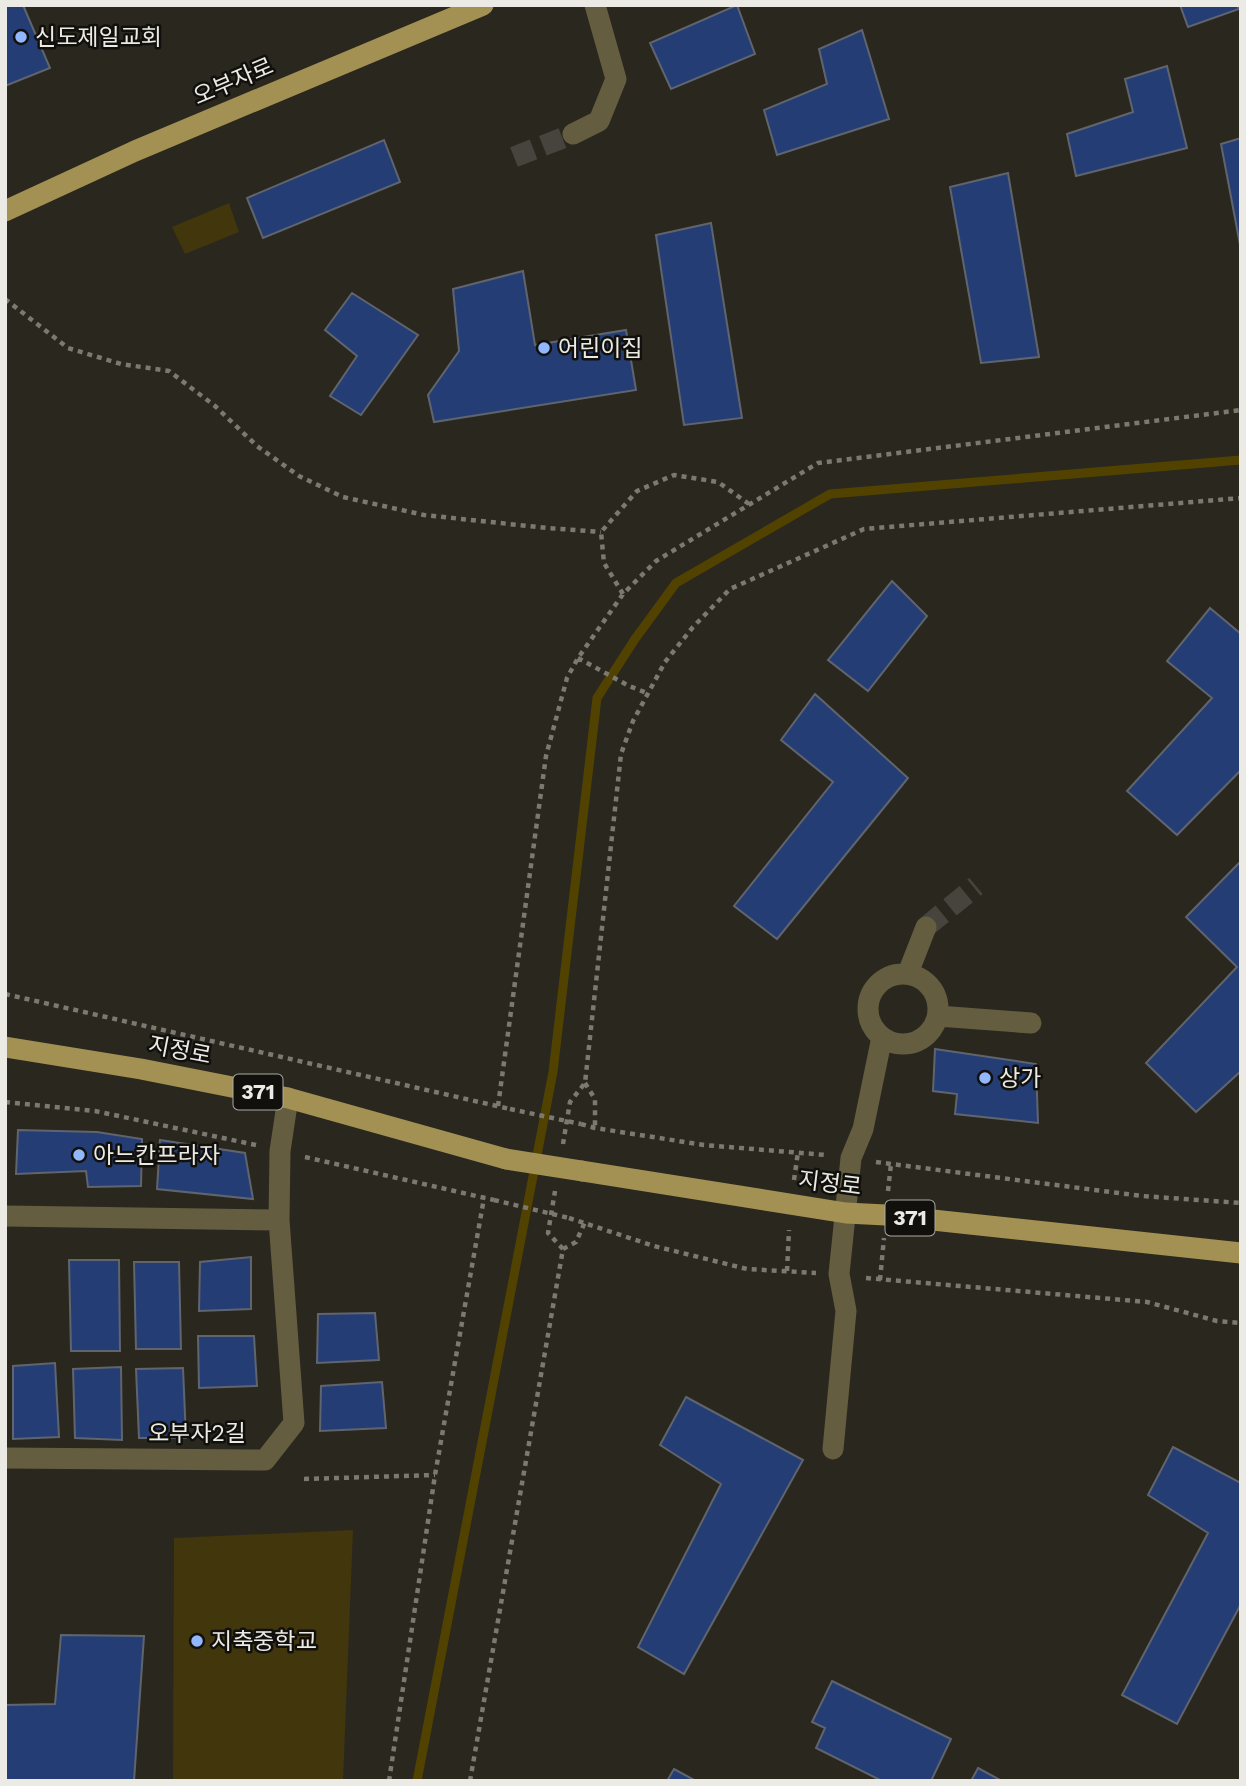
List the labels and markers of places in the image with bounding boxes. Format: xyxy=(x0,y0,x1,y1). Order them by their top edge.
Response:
place label: 신도제일교회 xyxy=(35,24,162,51)
marker: 신도제일교회 xyxy=(13,29,29,45)
place label: 어린이집 xyxy=(558,335,643,362)
marker: 어린이집 xyxy=(536,340,552,356)
place label: 상가 xyxy=(999,1065,1041,1092)
marker: 상가 xyxy=(977,1070,993,1086)
place label: 아느칸프라자 xyxy=(93,1142,220,1169)
marker: 아느칸프라자 xyxy=(71,1147,87,1163)
place label: 지축중학교 xyxy=(211,1628,317,1655)
marker: 지축중학교 xyxy=(189,1633,205,1649)

